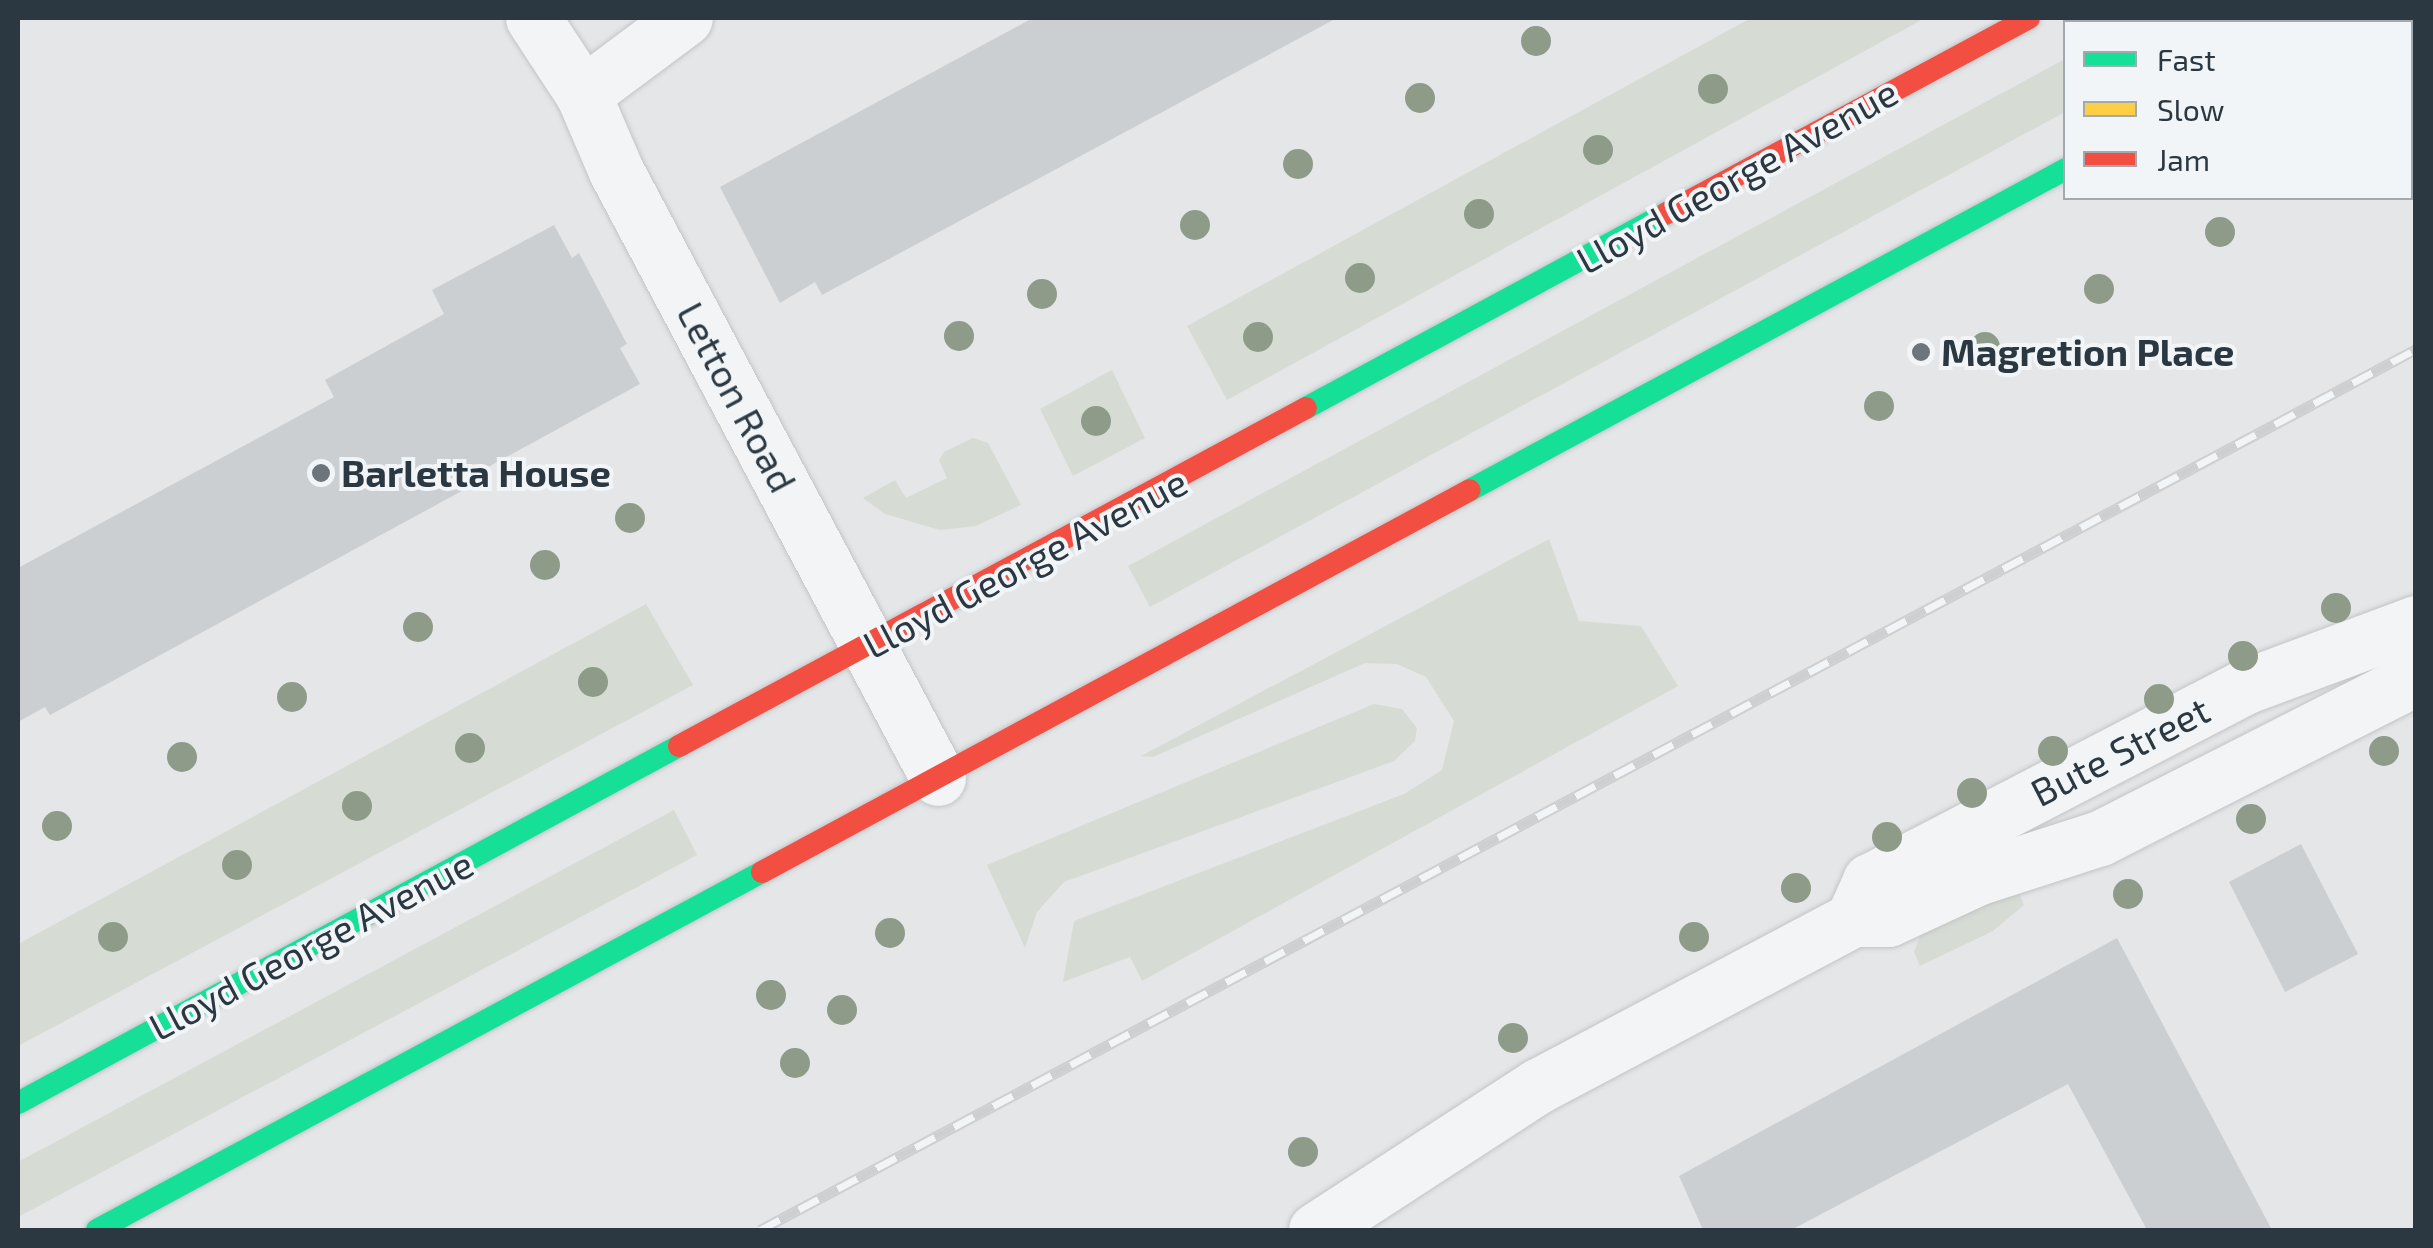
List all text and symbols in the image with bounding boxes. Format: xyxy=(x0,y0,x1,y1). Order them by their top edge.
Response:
legend xyxy=(2063,20,2413,200)
text: Fast xyxy=(2157,41,2216,77)
street label: Lloyd George Avenue xyxy=(1568,69,1906,283)
text: Slow xyxy=(2157,91,2224,127)
text: Jam xyxy=(2157,141,2210,177)
street label: Letton Road xyxy=(668,294,806,500)
place label: Magretion Place xyxy=(1941,329,2235,375)
marker: Magretion Place xyxy=(1910,341,1932,363)
place label: Barletta House xyxy=(341,450,611,496)
street label: Lloyd George Avenue xyxy=(855,458,1195,668)
marker: Barletta House xyxy=(310,462,332,484)
street label: Bute Street xyxy=(2023,687,2217,815)
street label: Lloyd George Avenue xyxy=(141,840,481,1050)

